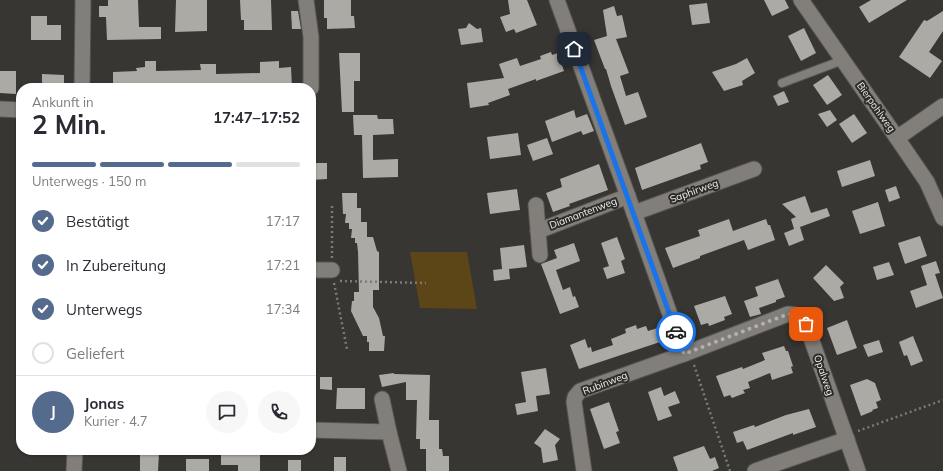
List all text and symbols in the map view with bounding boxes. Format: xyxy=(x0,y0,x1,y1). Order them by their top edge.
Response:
pin xyxy=(557,32,591,66)
icon: home xyxy=(563,38,585,60)
street label: Bierpohlweg xyxy=(854,79,898,135)
text: Ankunft in xyxy=(32,94,94,110)
text: 2 Min. xyxy=(32,108,106,141)
text: 17:47–17:52 xyxy=(213,108,300,127)
text: Unterwegs · 150 m xyxy=(32,173,146,189)
street label: Saphirweg xyxy=(668,176,720,206)
street label: Diamantenweg xyxy=(547,194,619,232)
icon: check xyxy=(32,210,54,232)
text: Bestätigt xyxy=(66,212,129,231)
text: 17:17 xyxy=(266,213,300,229)
icon: check xyxy=(32,254,54,276)
text: In Zubereitung xyxy=(66,256,166,275)
text: 17:21 xyxy=(266,257,300,273)
icon: check xyxy=(32,298,54,320)
text: Unterwegs xyxy=(66,300,143,319)
text: 17:34 xyxy=(266,301,300,317)
pin xyxy=(789,307,823,341)
courier xyxy=(656,312,696,352)
icon: bag xyxy=(795,313,817,335)
icon: car xyxy=(665,321,687,343)
text: Geliefert xyxy=(66,344,125,363)
street label: Opalweg xyxy=(811,353,837,397)
street label: Rubinweg xyxy=(581,369,629,397)
button: chat xyxy=(206,391,248,433)
button: phone xyxy=(258,391,300,433)
text: Jonas xyxy=(84,394,124,413)
text: J xyxy=(50,402,56,421)
text: Kurier · 4.7 xyxy=(84,413,148,429)

